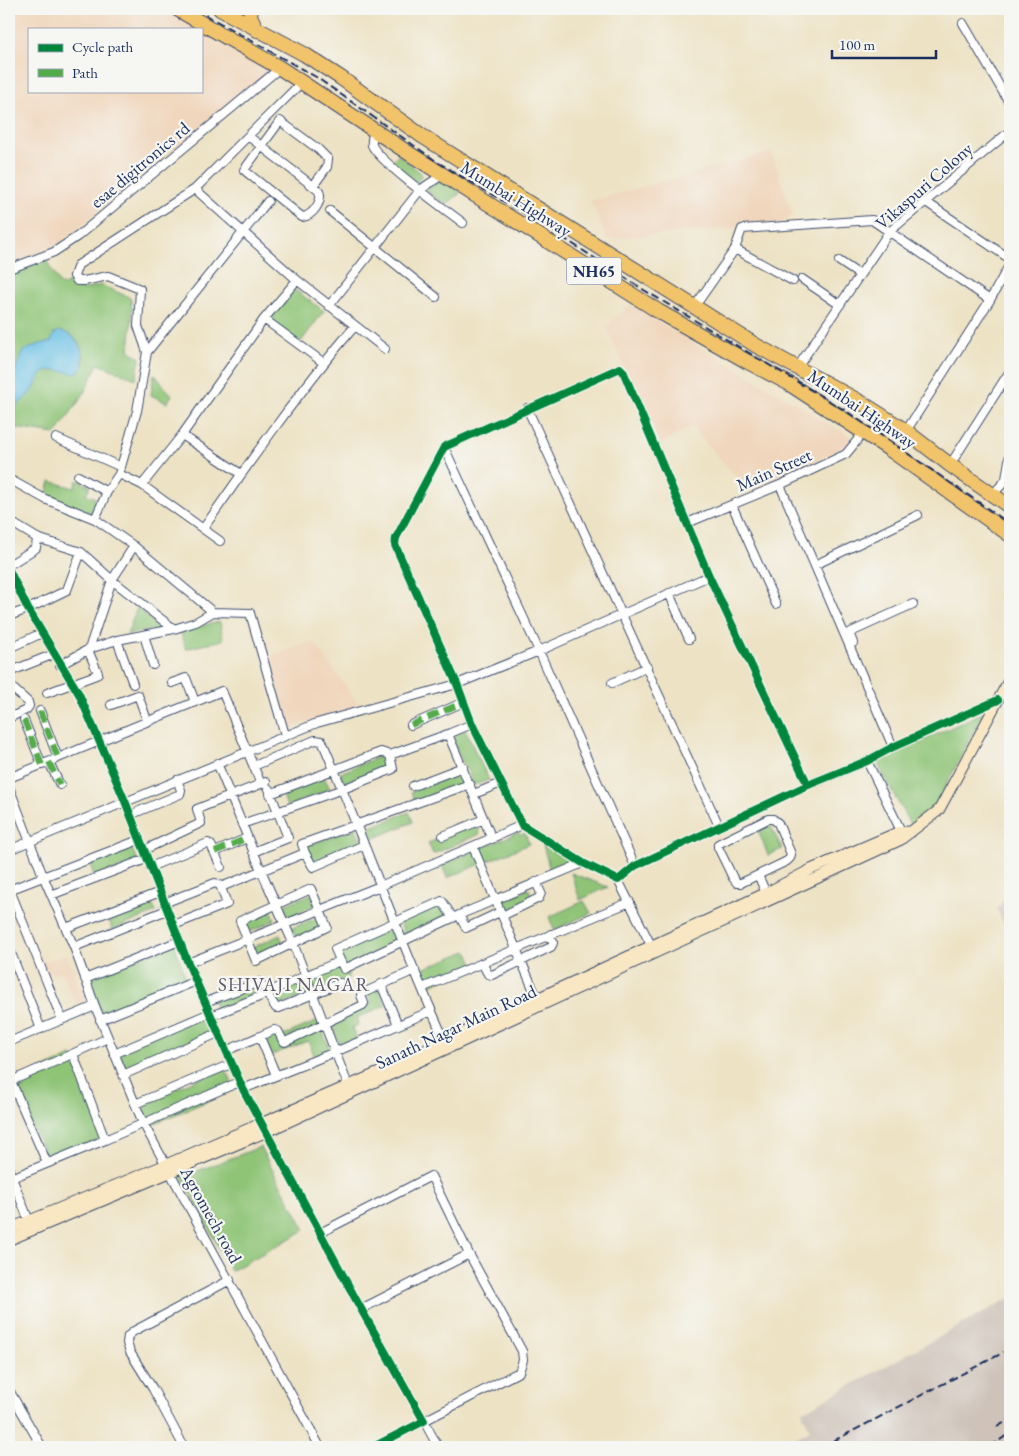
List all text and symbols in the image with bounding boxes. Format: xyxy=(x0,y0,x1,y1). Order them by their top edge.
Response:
legend xyxy=(28,28,202,92)
scale bar xyxy=(832,28,935,60)
text: 100 m xyxy=(839,35,876,54)
text: Cycle path xyxy=(72,37,134,56)
text: Path xyxy=(72,63,98,82)
street label: esae digitronics rd xyxy=(85,116,195,213)
street label: Vikaspuri Colony xyxy=(870,137,977,234)
street label: Mumbai Highway xyxy=(457,155,576,242)
road number: NH65 xyxy=(566,258,622,284)
street label: Mumbai Highway xyxy=(803,364,921,454)
street label: Main Street xyxy=(733,443,815,496)
district label: SHIVAJI NAGAR xyxy=(218,972,370,997)
street label: Sanath Nagar Main Road xyxy=(372,979,541,1074)
street label: Agromech road xyxy=(175,1161,248,1268)

